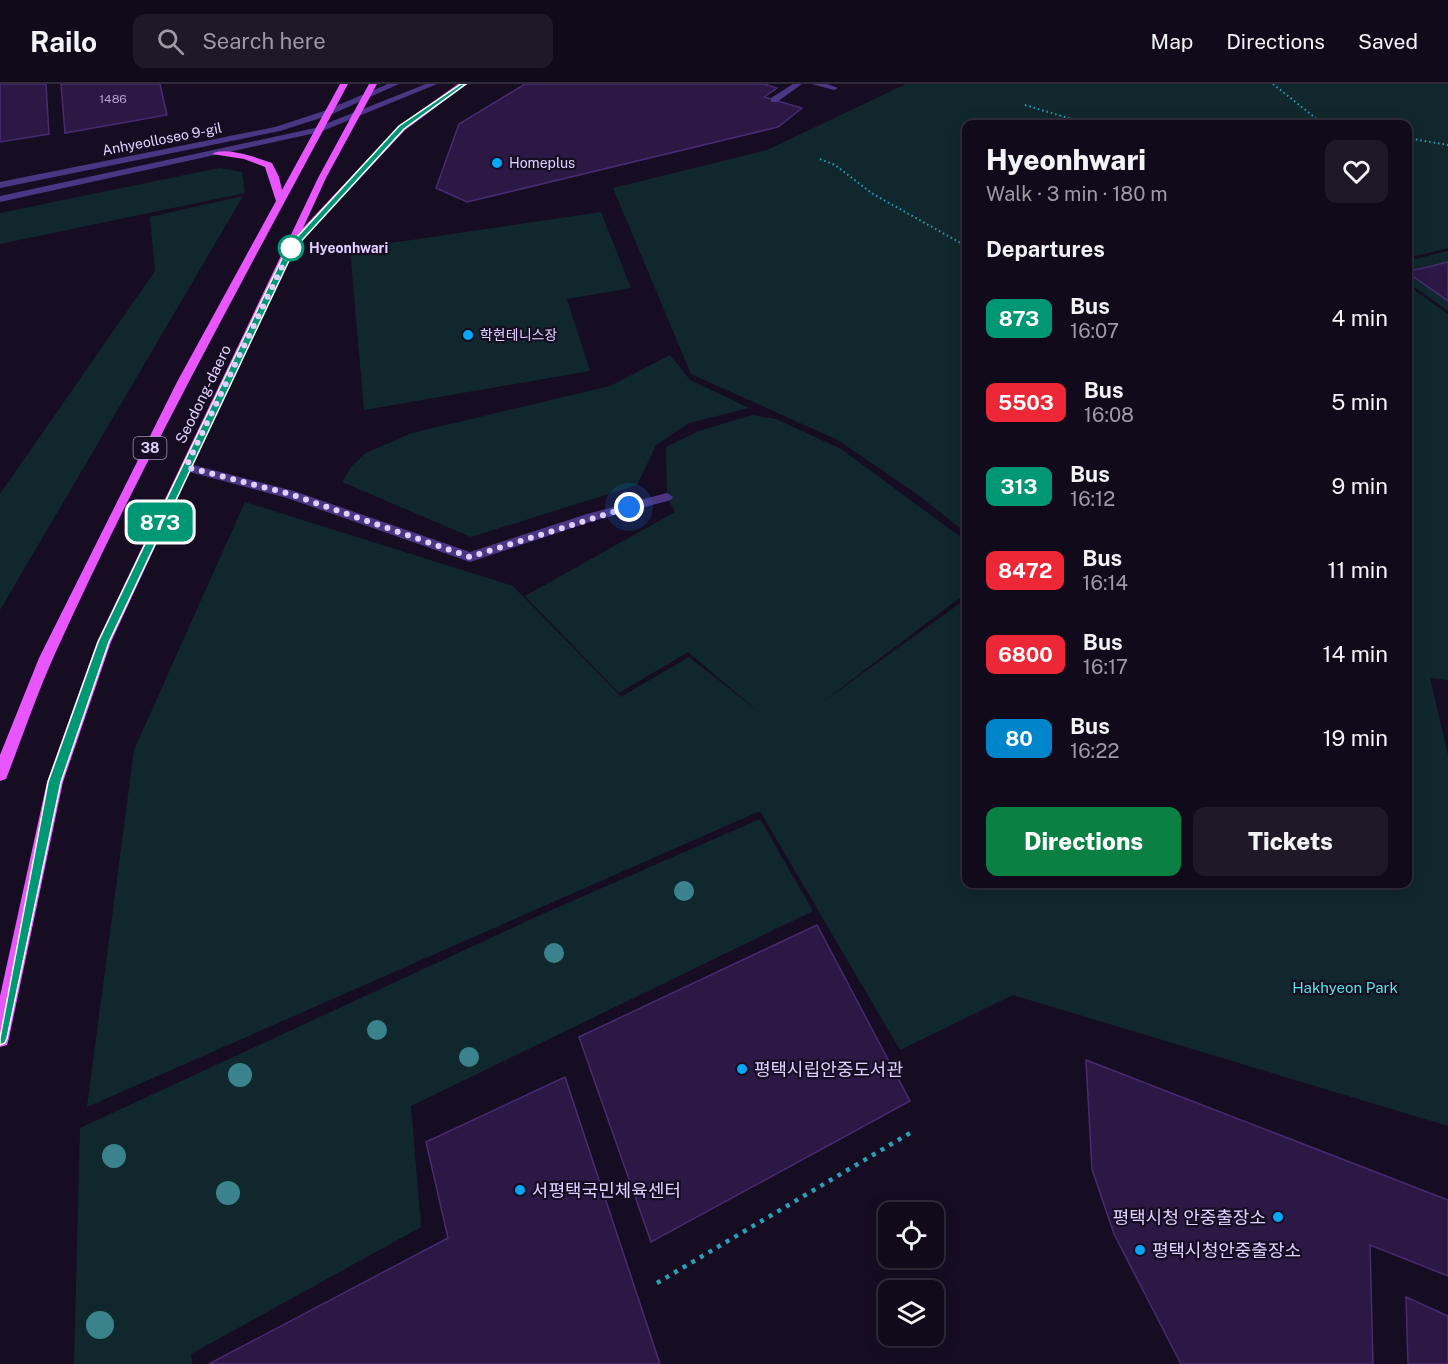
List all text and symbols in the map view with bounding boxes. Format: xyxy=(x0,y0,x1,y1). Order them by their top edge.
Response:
search box xyxy=(133,14,553,68)
text: Railo xyxy=(30,25,97,58)
icon: search xyxy=(154,25,187,58)
text: Search here xyxy=(202,28,326,54)
text: Map xyxy=(1151,29,1193,54)
text: Directions xyxy=(1226,29,1325,54)
text: Saved xyxy=(1358,29,1418,54)
house number: 1486 xyxy=(99,92,127,106)
street label: Anhyeolloseo 9-gil xyxy=(101,120,223,158)
button: heart xyxy=(1325,140,1388,203)
text: Hyeonhwari xyxy=(986,143,1146,176)
place label: Homeplus xyxy=(509,155,575,171)
marker: Homeplus xyxy=(490,156,504,170)
text: Walk · 3 min · 180 m xyxy=(986,182,1168,206)
marker: Hyeonhwari xyxy=(278,235,304,261)
text: Departures xyxy=(986,236,1105,262)
place label: Hyeonhwari xyxy=(309,240,388,256)
text: Bus xyxy=(1070,293,1110,319)
text: 4 min xyxy=(1332,305,1388,331)
text: 873 xyxy=(999,306,1039,331)
text: 16:07 xyxy=(1070,319,1119,343)
place label: 학현테니스장 xyxy=(480,327,557,343)
marker: 학현테니스장 xyxy=(461,328,475,342)
street label: Seodong-daero xyxy=(172,342,234,446)
text: Bus xyxy=(1084,377,1124,403)
text: 5 min xyxy=(1331,389,1388,415)
text: 5503 xyxy=(998,390,1054,415)
text: 16:08 xyxy=(1084,403,1134,427)
road number: 38 xyxy=(134,437,166,459)
text: Bus xyxy=(1070,461,1110,487)
text: 9 min xyxy=(1332,473,1388,499)
text: 313 xyxy=(1001,474,1037,499)
text: 16:12 xyxy=(1070,487,1115,511)
your location xyxy=(614,492,644,522)
line badge: 873 xyxy=(126,502,195,542)
text: 873 xyxy=(140,510,180,535)
text: Bus xyxy=(1082,545,1122,571)
text: 11 min xyxy=(1327,557,1388,583)
text: 8472 xyxy=(998,558,1052,583)
text: 16:14 xyxy=(1082,571,1128,595)
text: Bus xyxy=(1083,629,1123,655)
text: 14 min xyxy=(1323,641,1388,667)
text: 6800 xyxy=(998,642,1053,667)
text: 16:17 xyxy=(1083,655,1128,679)
text: Bus xyxy=(1070,713,1110,739)
text: 19 min xyxy=(1323,725,1388,751)
text: 80 xyxy=(1005,726,1033,751)
text: 16:22 xyxy=(1070,739,1119,763)
button: Directions xyxy=(986,807,1181,876)
button: Tickets xyxy=(1193,807,1388,876)
park label: Hakhyeon Park xyxy=(1292,979,1398,996)
place label: 평택시립안중도서관 xyxy=(754,1059,903,1080)
marker: 평택시립안중도서관 xyxy=(735,1062,749,1076)
place label: 서평택국민체육센터 xyxy=(532,1180,681,1201)
marker: 서평택국민체육센터 xyxy=(513,1183,527,1197)
map controls xyxy=(878,1202,944,1346)
button: locate xyxy=(878,1202,944,1268)
place label: 평택시청 안중출장소 xyxy=(1113,1207,1266,1228)
marker: 평택시청 안중출장소 xyxy=(1271,1210,1285,1224)
place label: 평택시청안중출장소 xyxy=(1152,1240,1301,1261)
marker: 평택시청안중출장소 xyxy=(1133,1243,1147,1257)
button: layers xyxy=(878,1280,944,1346)

